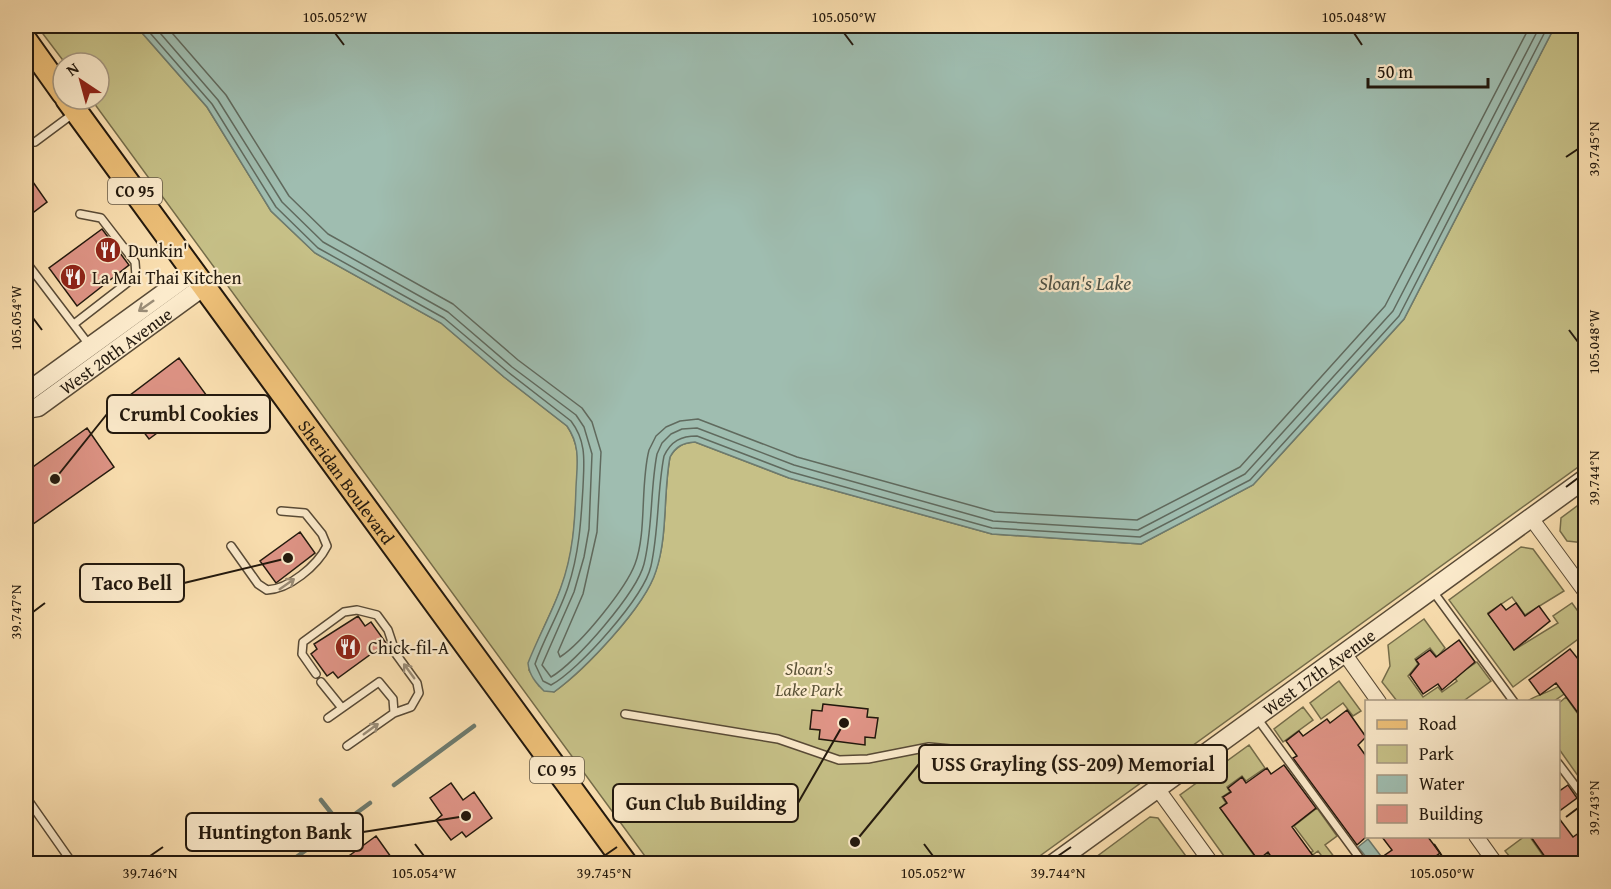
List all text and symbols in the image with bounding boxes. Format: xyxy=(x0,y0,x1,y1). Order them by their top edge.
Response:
text: 105.052°W xyxy=(302,6,368,27)
text: 105.050°W xyxy=(811,6,877,27)
text: 105.048°W xyxy=(1321,6,1387,27)
north arrow xyxy=(51,51,111,111)
scale bar xyxy=(1368,51,1488,89)
text: N xyxy=(61,56,84,82)
text: 50 m xyxy=(1377,58,1413,85)
text: 39.745°N xyxy=(1583,121,1604,176)
road number: CO 95 xyxy=(108,178,162,204)
restaurant icon: Dunkin' xyxy=(93,235,123,265)
place label: Dunkin' xyxy=(128,237,188,264)
restaurant icon: La Mai Thai Kitchen xyxy=(58,262,88,292)
place label: La Mai Thai Kitchen xyxy=(92,264,242,291)
water label: Sloan's Lake xyxy=(1039,268,1131,297)
text: 105.054°W xyxy=(5,285,26,351)
street label: West 20th Avenue xyxy=(53,300,177,401)
one-way arrow xyxy=(138,300,154,312)
text: 105.048°W xyxy=(1583,309,1604,375)
callout: Crumbl Cookies xyxy=(107,395,270,433)
text: Crumbl Cookies xyxy=(119,399,259,428)
street label: Sheridan Boulevard xyxy=(292,414,402,550)
text: 39.744°N xyxy=(1583,450,1604,505)
callout: Taco Bell xyxy=(80,564,184,602)
text: Taco Bell xyxy=(92,568,172,597)
one-way arrow xyxy=(278,578,294,590)
text: 39.747°N xyxy=(5,584,26,639)
street label: West 17th Avenue xyxy=(1257,621,1381,722)
restaurant icon: Chick-fil-A xyxy=(333,632,363,662)
place label: Chick-fil-A xyxy=(368,634,449,661)
park label: Sloan's Lake Park xyxy=(774,655,844,703)
one-way arrow xyxy=(403,664,415,680)
legend xyxy=(1365,700,1560,838)
text: Road xyxy=(1419,710,1457,737)
one-way arrow xyxy=(362,723,378,736)
text: Park xyxy=(1419,740,1455,767)
callout: USS Grayling (SS-209) Memorial xyxy=(919,745,1227,783)
text: USS Grayling (SS-209) Memorial xyxy=(931,749,1215,778)
road number: CO 95 xyxy=(530,757,584,783)
text: Water xyxy=(1419,770,1465,797)
text: 39.743°N xyxy=(1583,780,1604,835)
callout: Gun Club Building xyxy=(613,784,798,822)
text: Gun Club Building xyxy=(626,788,787,817)
text: Building xyxy=(1419,800,1483,827)
callout: Huntington Bank xyxy=(186,813,363,851)
text: Huntington Bank xyxy=(198,817,352,846)
text: 39.746°N xyxy=(123,862,178,883)
text: 105.054°W xyxy=(391,862,457,883)
text: 39.745°N xyxy=(577,862,632,883)
text: 105.052°W xyxy=(900,862,966,883)
text: 39.744°N xyxy=(1031,862,1086,883)
text: 105.050°W xyxy=(1409,862,1475,883)

